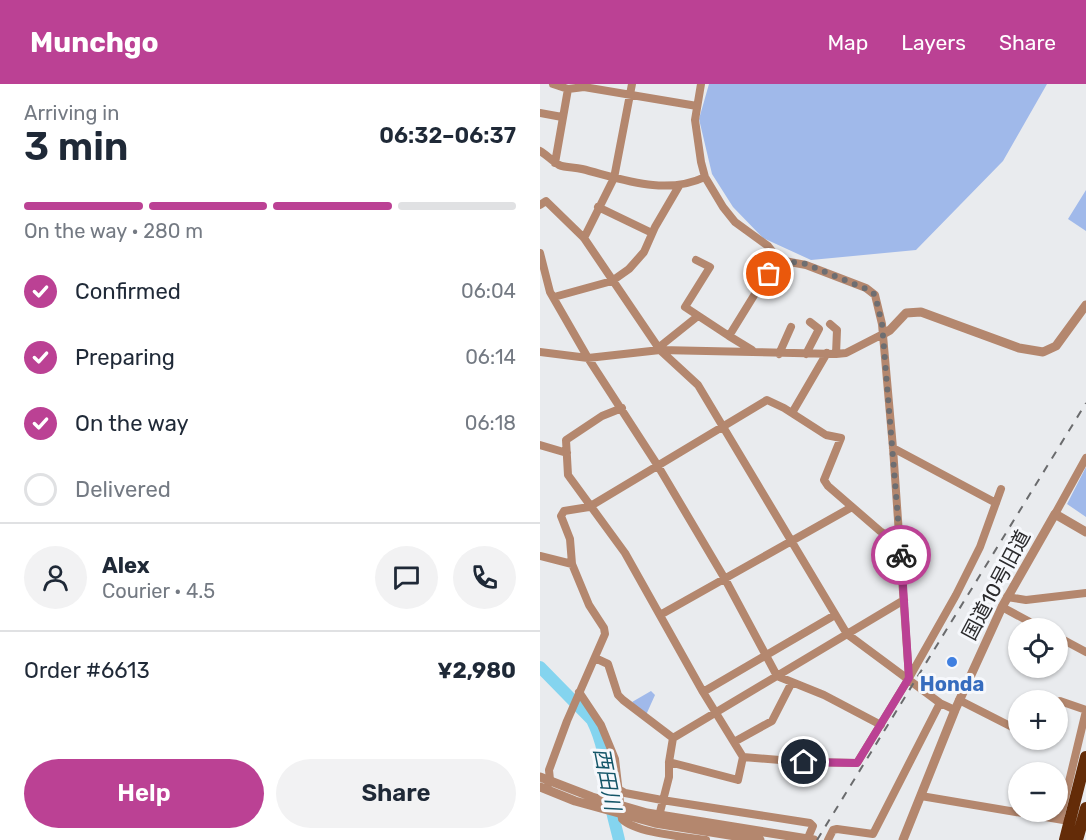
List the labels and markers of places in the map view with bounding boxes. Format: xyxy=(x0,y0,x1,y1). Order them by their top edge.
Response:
pin xyxy=(743,248,794,299)
marker: Honda xyxy=(945,655,959,669)
place label: Honda xyxy=(920,672,984,696)
pin xyxy=(778,736,829,787)

